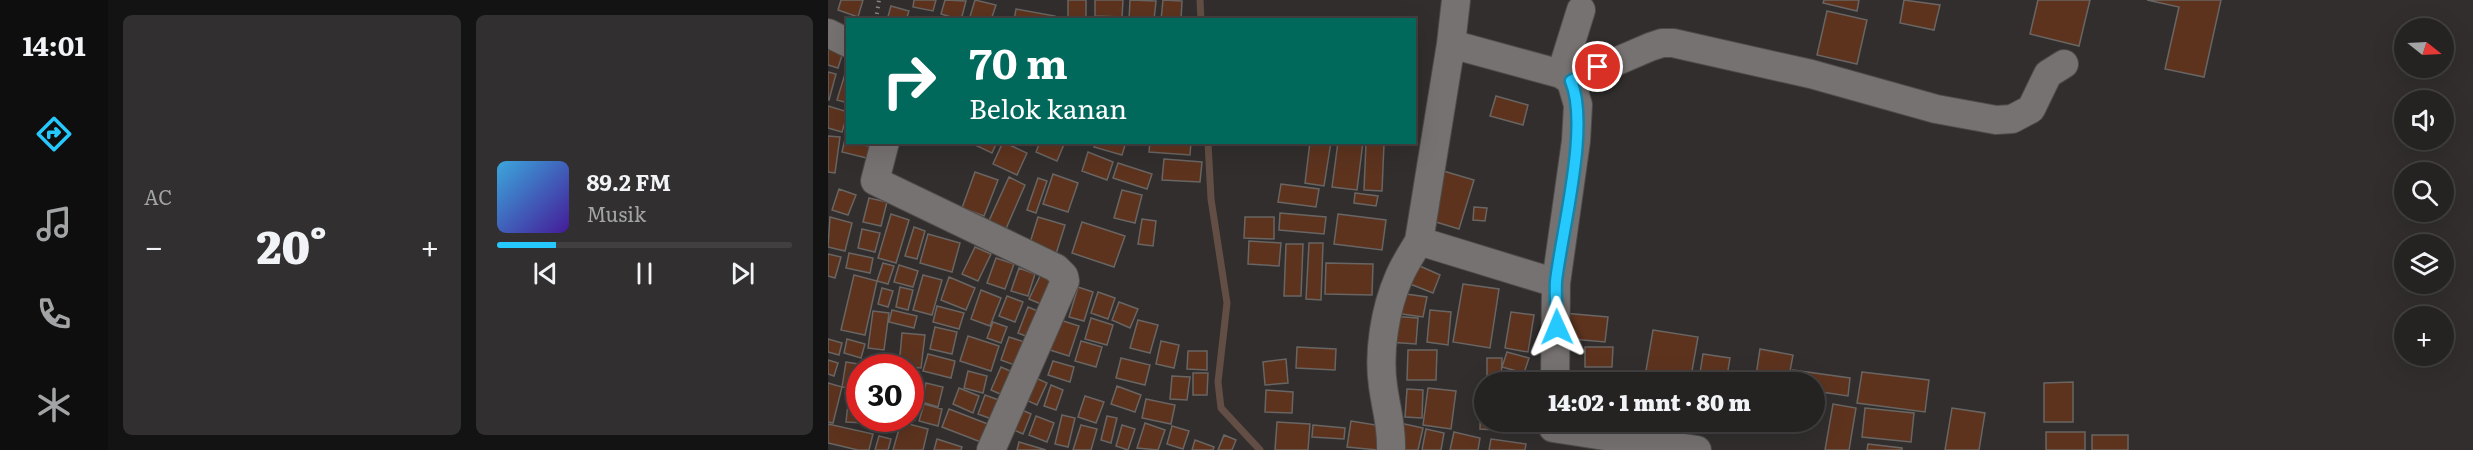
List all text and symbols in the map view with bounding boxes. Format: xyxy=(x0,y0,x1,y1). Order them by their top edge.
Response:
north arrow xyxy=(2394,18,2454,78)
map controls xyxy=(2394,18,2454,366)
text: 14:01 xyxy=(22,24,86,64)
text: 70 m xyxy=(969,30,1068,92)
pin xyxy=(1572,41,1623,92)
icon: right xyxy=(870,42,948,120)
icon: arrive xyxy=(1581,50,1614,83)
text: Belok kanan xyxy=(969,87,1127,127)
button: sound xyxy=(2394,90,2454,150)
icon: directions xyxy=(33,113,75,155)
button: search xyxy=(2394,162,2454,222)
text: 89.2 FM xyxy=(587,165,671,198)
text: AC xyxy=(144,181,172,211)
text: Musik xyxy=(587,198,646,228)
icon: music xyxy=(33,203,75,245)
text: 20° xyxy=(256,211,327,278)
text: − xyxy=(144,220,163,269)
text: + xyxy=(420,220,440,269)
button: layers xyxy=(2394,234,2454,294)
icon: previous xyxy=(529,257,562,290)
icon: pause xyxy=(628,257,661,290)
icon: next xyxy=(726,257,759,290)
icon: phone xyxy=(33,293,75,335)
position arrow xyxy=(1525,295,1589,359)
button: + xyxy=(2394,306,2454,366)
speed limit sign: 30 xyxy=(846,354,924,432)
icon: climate xyxy=(33,384,75,426)
text: 14:02 · 1 mnt · 80 m xyxy=(1548,385,1751,418)

